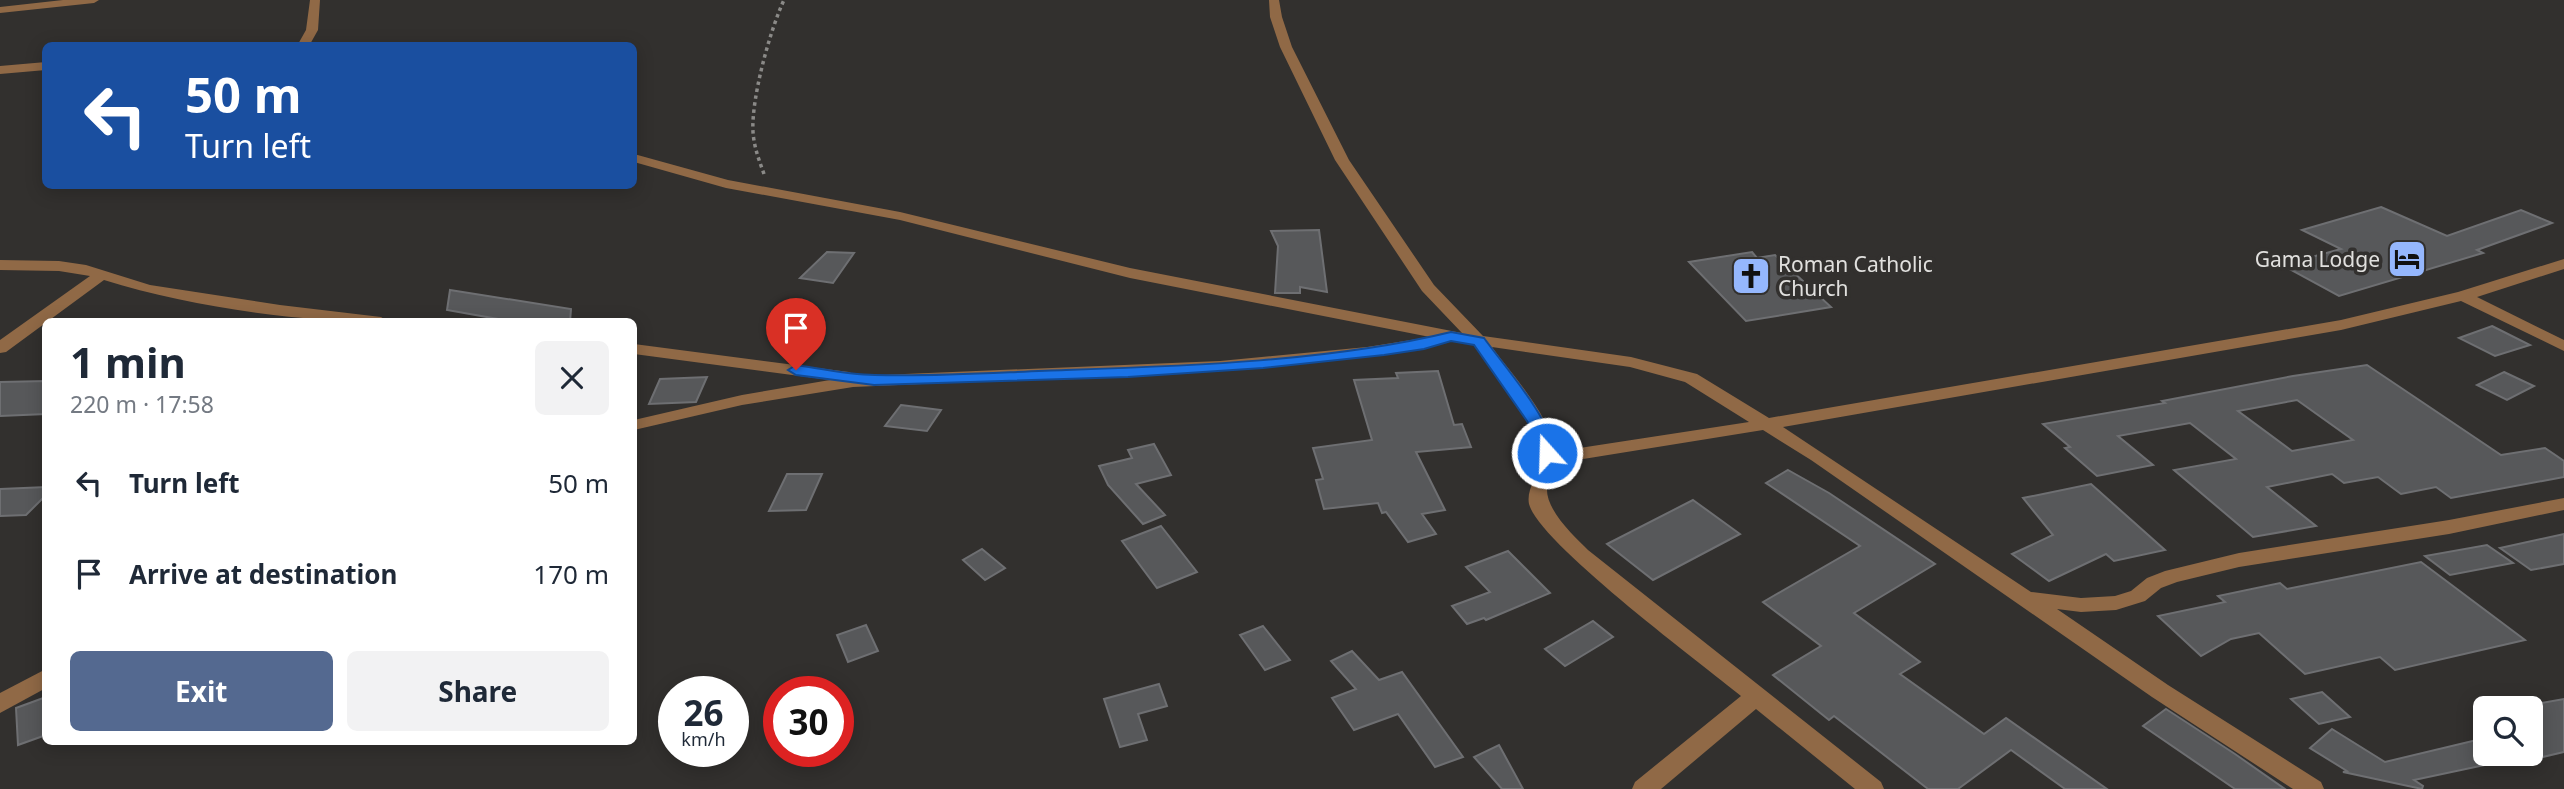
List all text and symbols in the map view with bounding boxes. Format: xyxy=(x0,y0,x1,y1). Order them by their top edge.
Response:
text: 50 m xyxy=(185,61,302,127)
icon: left xyxy=(70,70,161,161)
text: Turn left xyxy=(185,124,311,167)
hotel icon: Gama Lodge xyxy=(2386,238,2428,280)
place label: Gama Lodge xyxy=(2255,245,2380,273)
place label: Roman Catholic Church xyxy=(1778,250,1933,302)
church icon: Roman Catholic Church xyxy=(1730,255,1772,297)
pin xyxy=(766,298,826,370)
icon: arrive xyxy=(777,309,815,347)
text: 1 min xyxy=(70,333,186,390)
button: close xyxy=(535,341,609,415)
text: 220 m · 17:58 xyxy=(70,388,214,420)
position arrow xyxy=(1510,416,1584,490)
icon: left xyxy=(70,464,108,502)
text: Turn left xyxy=(129,465,240,501)
text: 50 m xyxy=(548,465,609,501)
icon: arrive xyxy=(70,555,108,593)
text: Arrive at destination xyxy=(129,556,398,592)
text: 170 m xyxy=(533,556,609,592)
button: Exit xyxy=(70,651,333,731)
button: Share xyxy=(347,651,609,731)
speed limit sign: 30 xyxy=(763,676,854,767)
text: 26 xyxy=(683,689,724,736)
map controls xyxy=(2473,696,2543,766)
button: search xyxy=(2473,696,2543,766)
text: km/h xyxy=(681,727,726,751)

